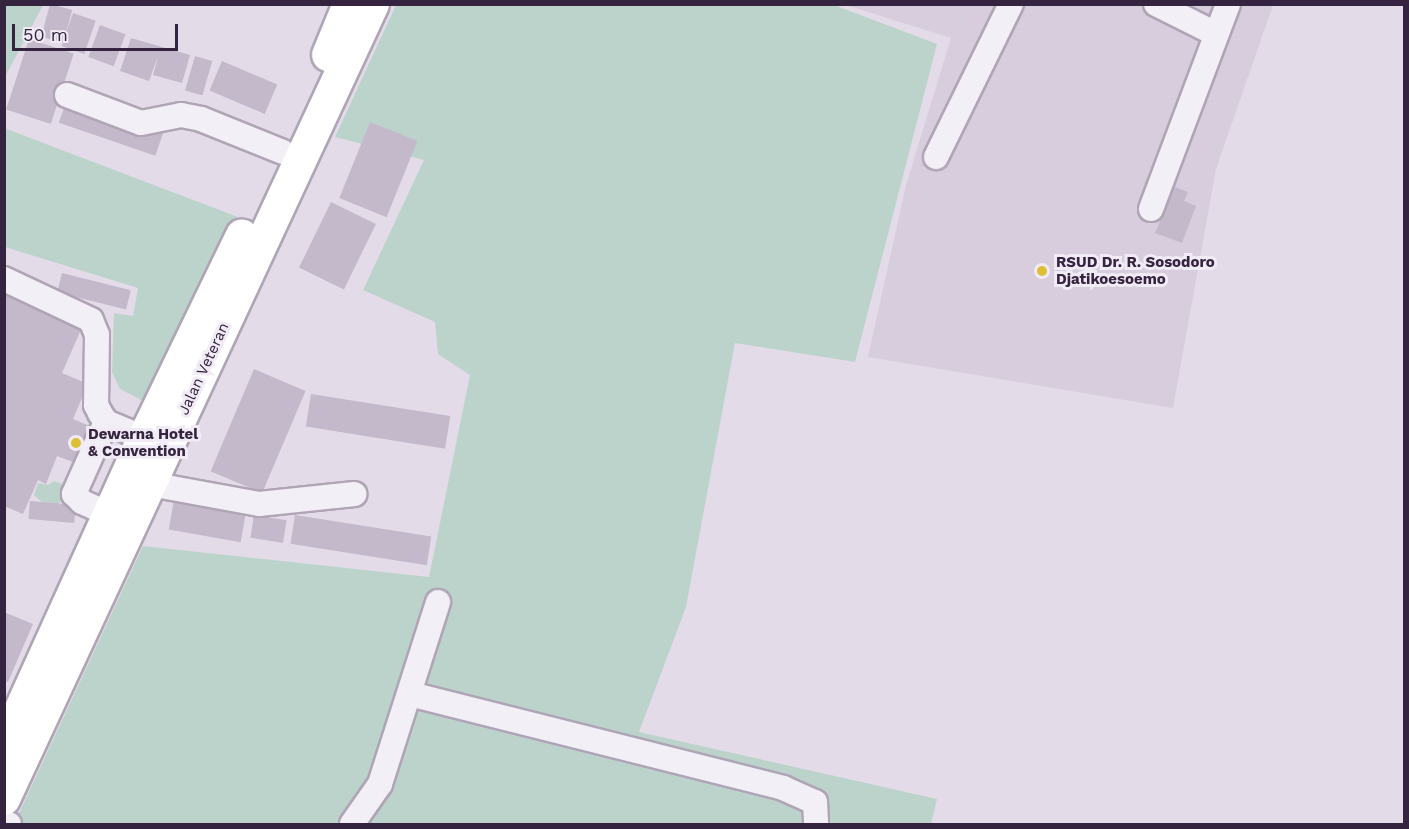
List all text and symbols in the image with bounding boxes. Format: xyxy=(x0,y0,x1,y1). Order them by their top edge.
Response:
scale bar xyxy=(15,12,182,50)
text: 50 m xyxy=(23,24,68,45)
place label: RSUD Dr. R. Sosodoro Djatikoesoemo xyxy=(1056,253,1215,288)
marker: RSUD Dr. R. Sosodoro Djatikoesoemo xyxy=(1033,262,1051,280)
street label: Jalan Veteran xyxy=(175,320,233,418)
place label: Dewarna Hotel & Convention xyxy=(88,425,198,460)
marker: Dewarna Hotel & Convention xyxy=(69,436,83,450)

